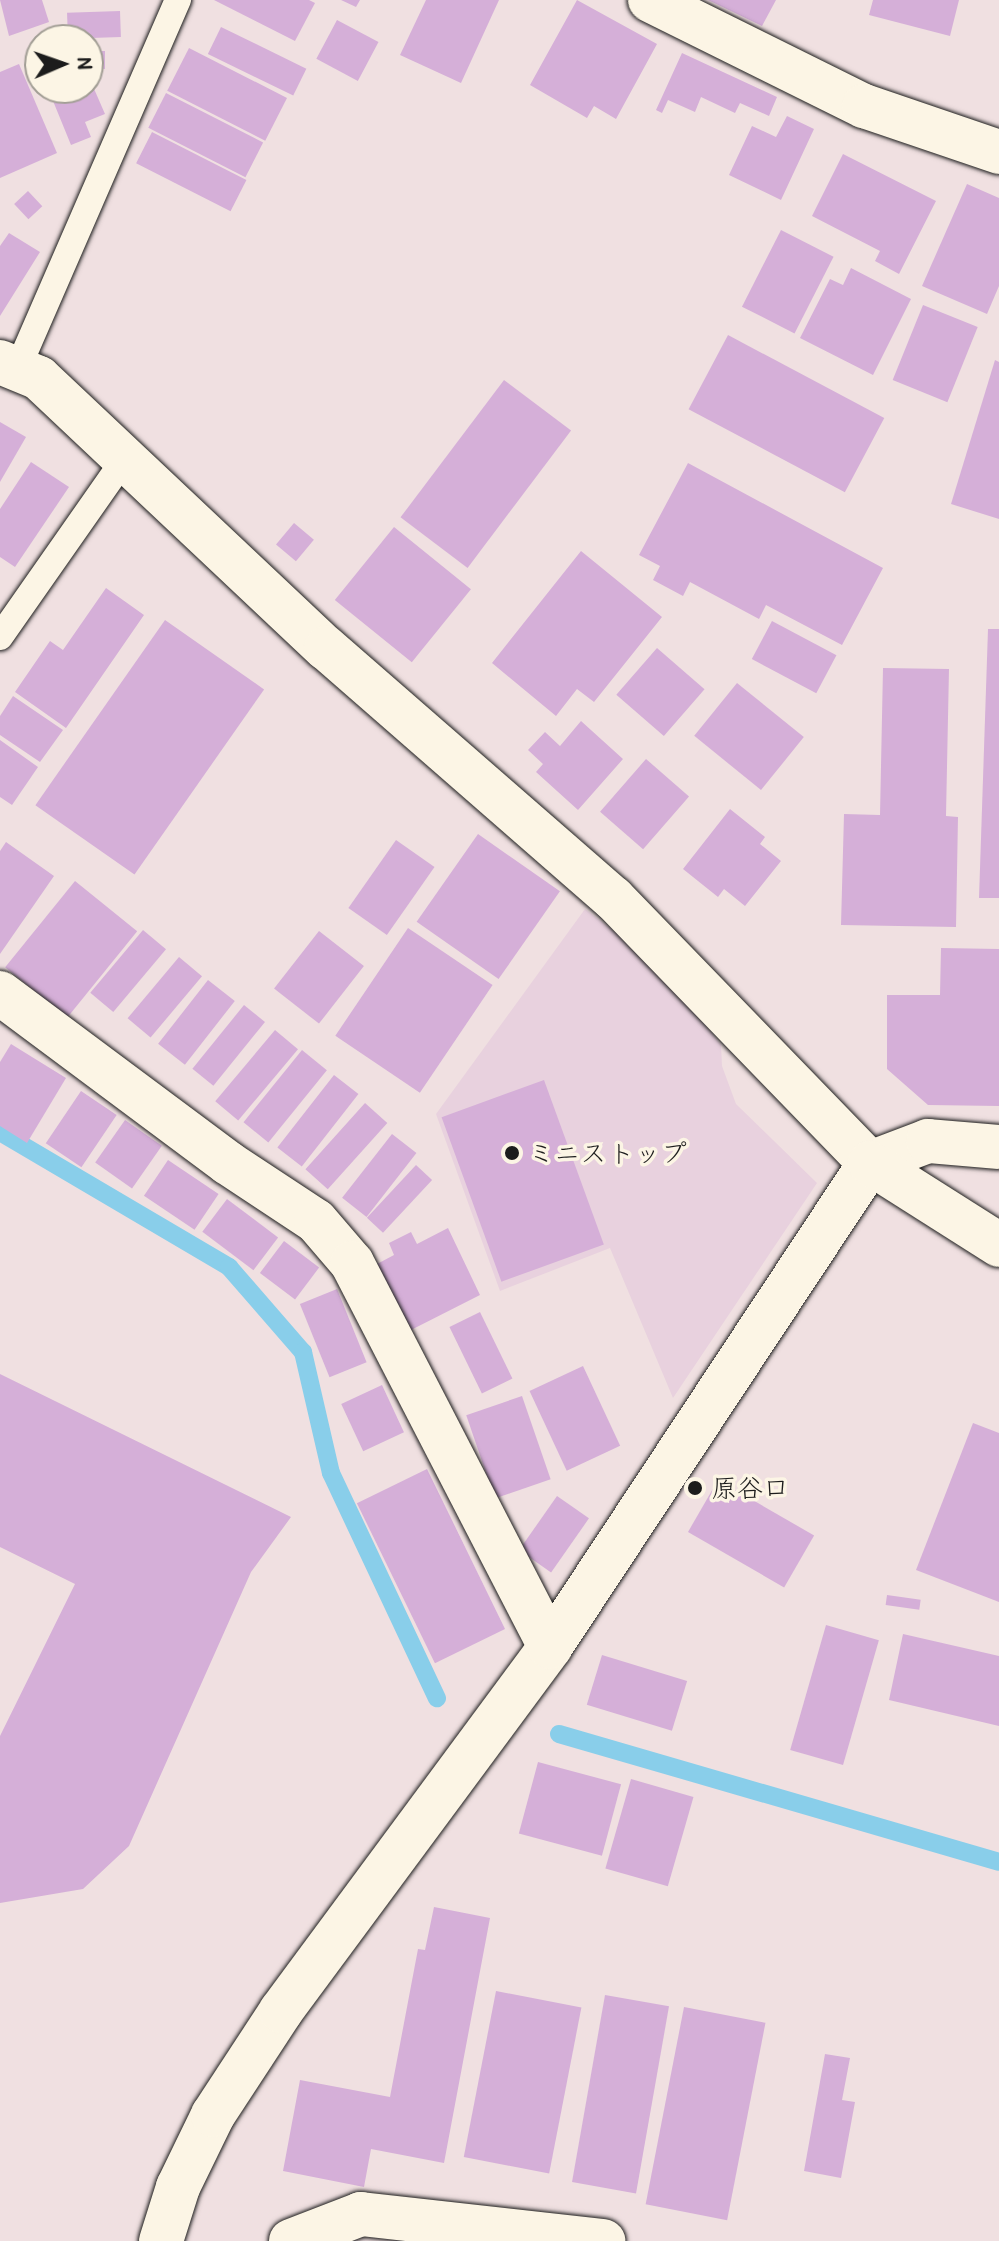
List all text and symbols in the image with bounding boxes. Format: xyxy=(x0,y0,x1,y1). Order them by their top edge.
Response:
north arrow xyxy=(24,24,104,104)
text: N xyxy=(71,57,101,70)
place label: ミニストップ xyxy=(528,1137,684,1169)
marker: ミニストップ xyxy=(503,1144,521,1162)
place label: 原谷口 xyxy=(711,1472,789,1504)
marker: 原谷口 xyxy=(686,1479,704,1497)

